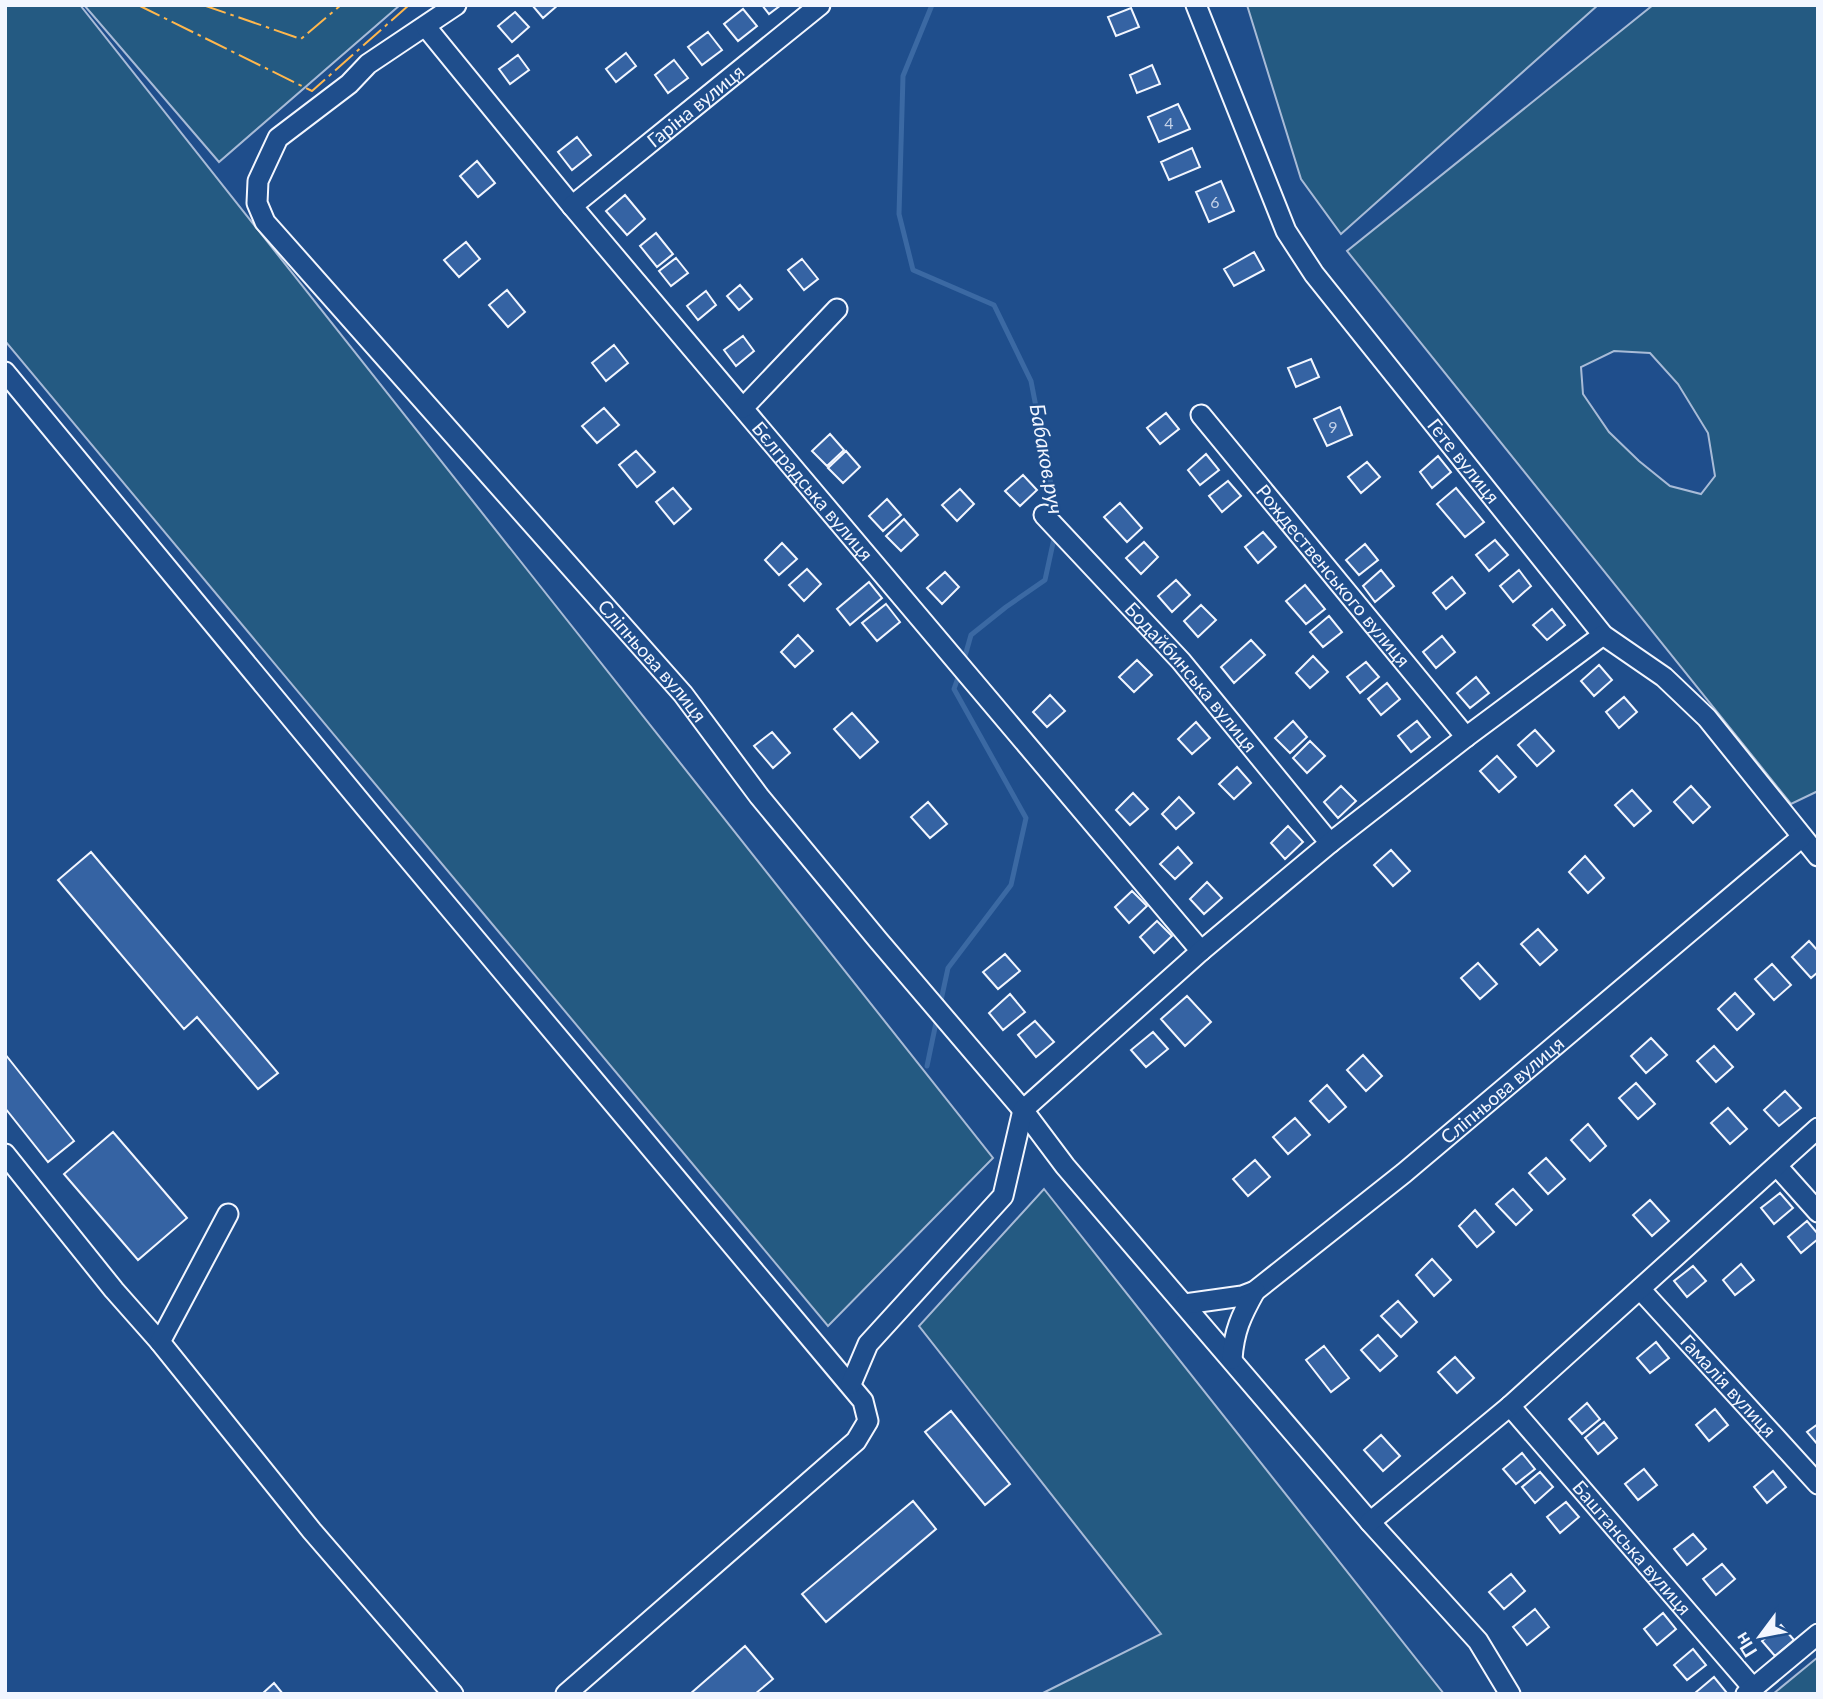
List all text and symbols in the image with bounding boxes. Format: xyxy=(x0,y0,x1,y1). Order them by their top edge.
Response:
street label: Гаріна вулиця xyxy=(642,59,748,152)
house number: 4 xyxy=(1164,113,1174,132)
house number: 6 xyxy=(1210,192,1220,211)
water label: Бабаков.руч xyxy=(1025,402,1069,516)
street label: Гете вулиця xyxy=(1423,414,1505,508)
street label: Бєлградська вулиця xyxy=(748,416,878,565)
house number: 9 xyxy=(1328,417,1338,436)
street label: Рождественського вулиця xyxy=(1252,479,1415,671)
street label: Сліпньова вулиця xyxy=(594,594,712,726)
street label: Бодайбинська вулиця xyxy=(1121,597,1263,756)
street label: Сліпньова вулиця xyxy=(1435,1031,1568,1148)
street label: Гамалія вулиця xyxy=(1676,1329,1781,1441)
street label: Баштанська вулиця xyxy=(1568,1475,1697,1619)
north arrow xyxy=(1725,1601,1795,1671)
text: Пн xyxy=(1729,1629,1761,1662)

